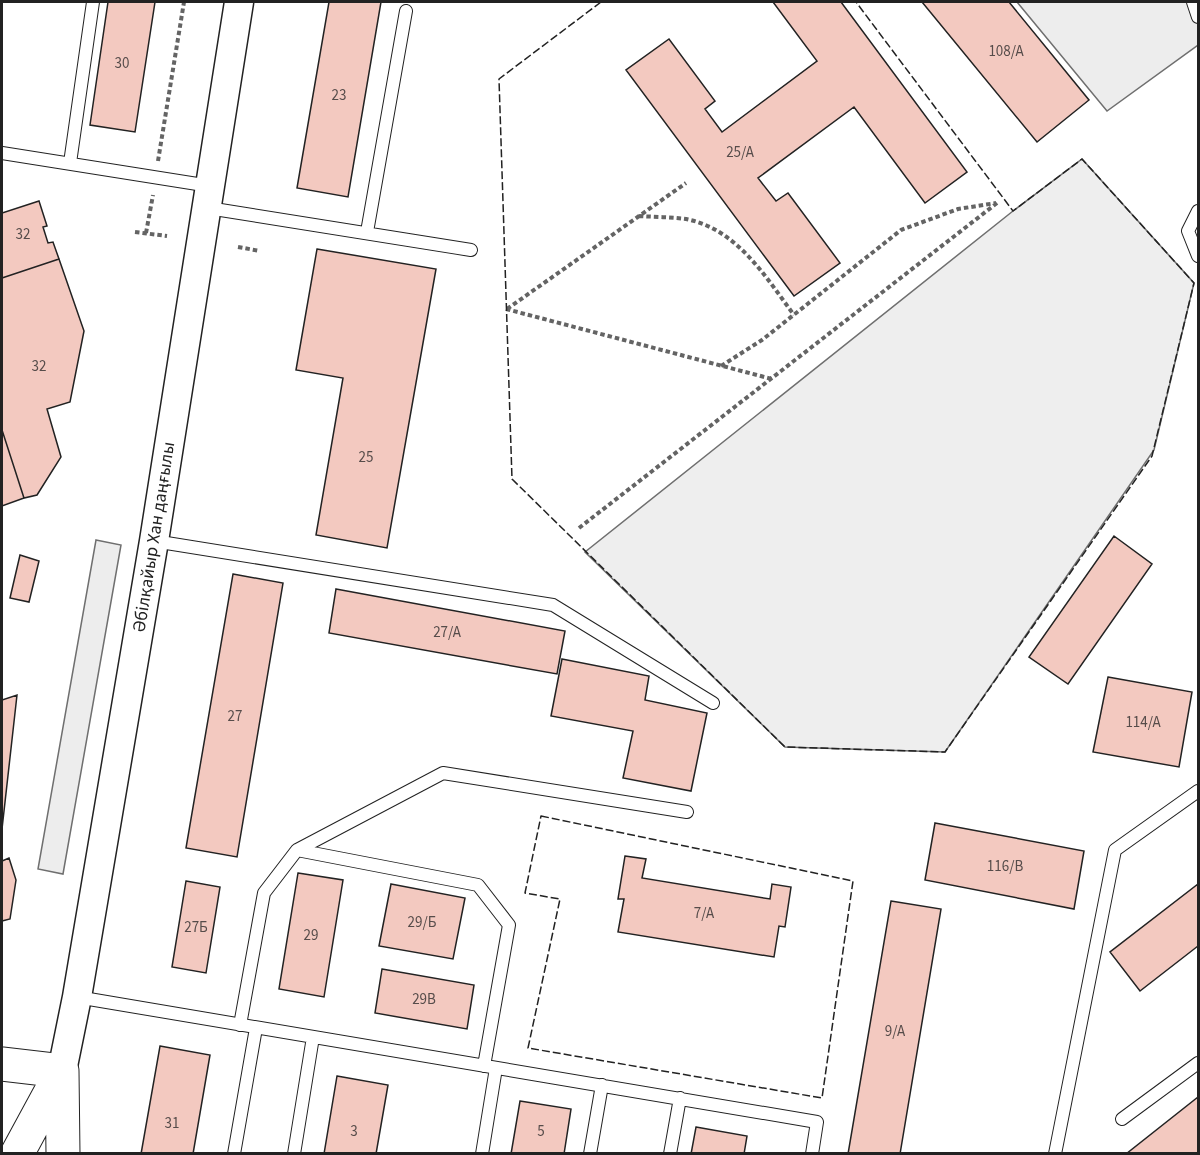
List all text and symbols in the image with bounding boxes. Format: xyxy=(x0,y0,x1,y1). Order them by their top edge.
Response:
house number: 108/А xyxy=(988,41,1024,62)
house number: 30 xyxy=(115,53,129,74)
house number: 23 xyxy=(332,85,346,106)
house number: 25/А xyxy=(726,142,755,163)
house number: 32 xyxy=(16,224,30,245)
house number: 32 xyxy=(32,356,46,377)
street label: Әбілқайыр Хан даңғылы xyxy=(127,440,181,634)
house number: 25 xyxy=(359,447,373,468)
house number: 27/А xyxy=(433,622,462,643)
house number: 27 xyxy=(228,706,242,727)
house number: 114/А xyxy=(1125,712,1161,733)
house number: 116/В xyxy=(987,856,1023,877)
house number: 7/А xyxy=(694,903,715,924)
house number: 29/Б xyxy=(408,912,437,933)
house number: 27Б xyxy=(184,917,208,938)
house number: 29 xyxy=(304,925,318,946)
house number: 29В xyxy=(412,989,436,1010)
house number: 9/А xyxy=(885,1021,906,1042)
house number: 31 xyxy=(165,1113,179,1134)
house number: 3 xyxy=(350,1121,358,1142)
house number: 5 xyxy=(537,1121,545,1142)

